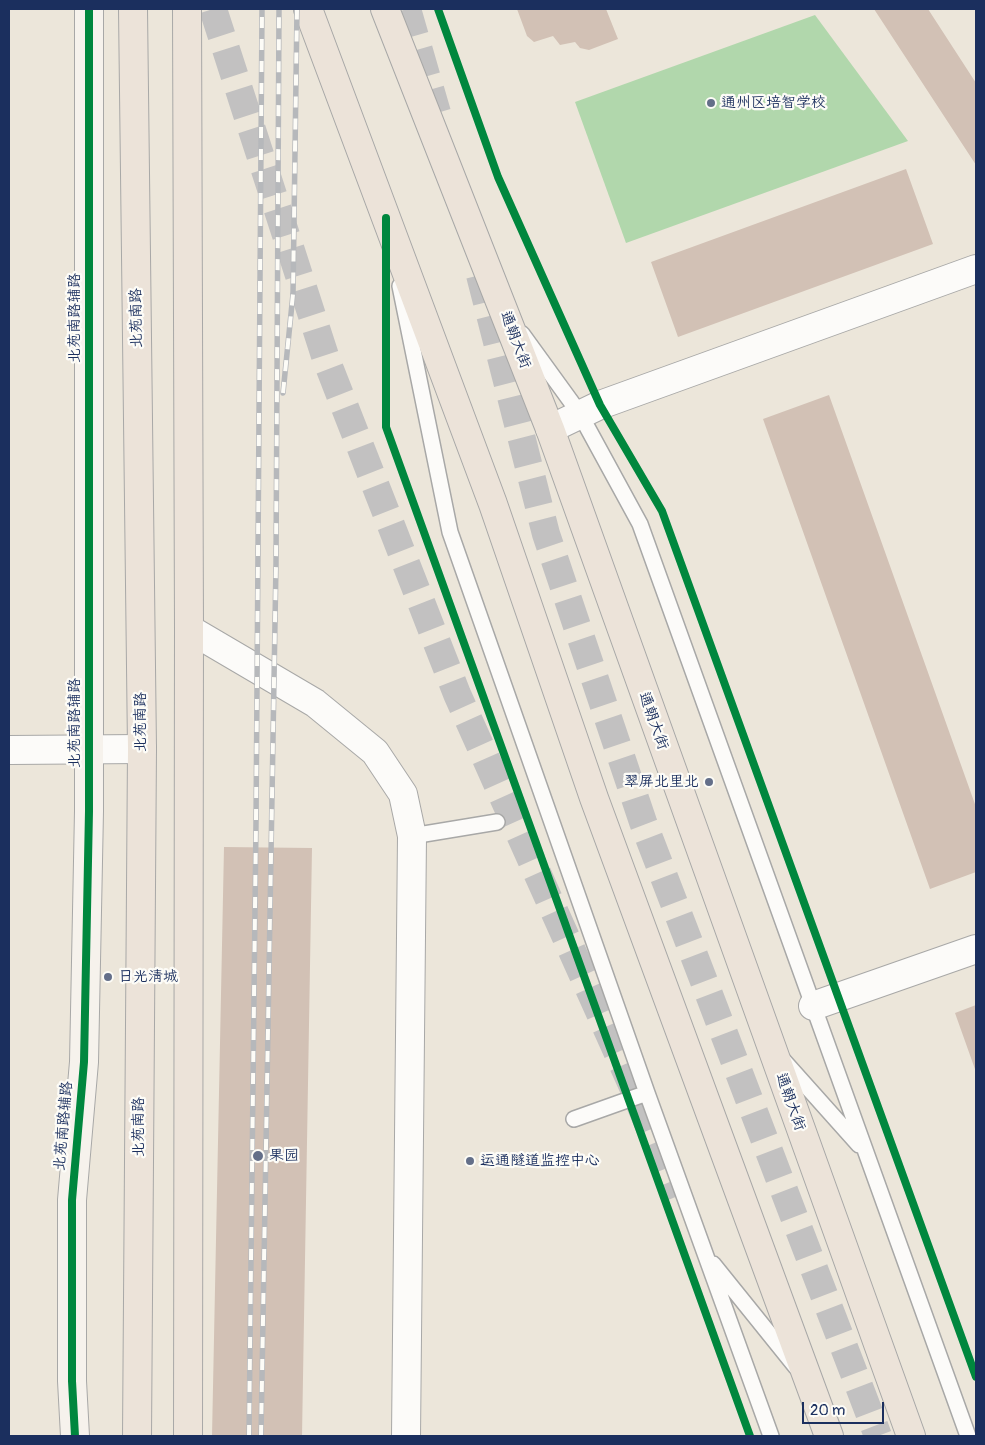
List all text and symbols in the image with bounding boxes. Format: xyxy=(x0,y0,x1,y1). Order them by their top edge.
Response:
place label: 通州区培智学校 xyxy=(721,94,826,112)
marker: 通州区培智学校 xyxy=(705,97,717,109)
street label: 北苑南路辅路 xyxy=(66,273,84,363)
street label: 北苑南路 xyxy=(127,288,147,348)
street label: 通朝大街 xyxy=(496,309,534,371)
street label: 北苑南路辅路 xyxy=(66,678,84,768)
street label: 通朝大街 xyxy=(634,690,672,752)
street label: 北苑南路 xyxy=(132,692,150,752)
place label: 翠屏北里北 xyxy=(624,773,699,791)
marker: 翠屏北里北 xyxy=(703,776,715,788)
place label: 日光清城 xyxy=(118,968,178,986)
marker: 日光清城 xyxy=(102,971,114,983)
street label: 通朝大街 xyxy=(771,1071,809,1133)
street label: 北苑南路辅路 xyxy=(51,1080,77,1172)
street label: 北苑南路 xyxy=(130,1097,148,1157)
place label: 果园 xyxy=(269,1147,299,1165)
marker: 果园 xyxy=(251,1149,265,1163)
place label: 运通隧道监控中心 xyxy=(480,1152,600,1170)
marker: 运通隧道监控中心 xyxy=(464,1155,476,1167)
scale bar xyxy=(805,1392,888,1424)
text: 20 m xyxy=(810,1401,845,1420)

